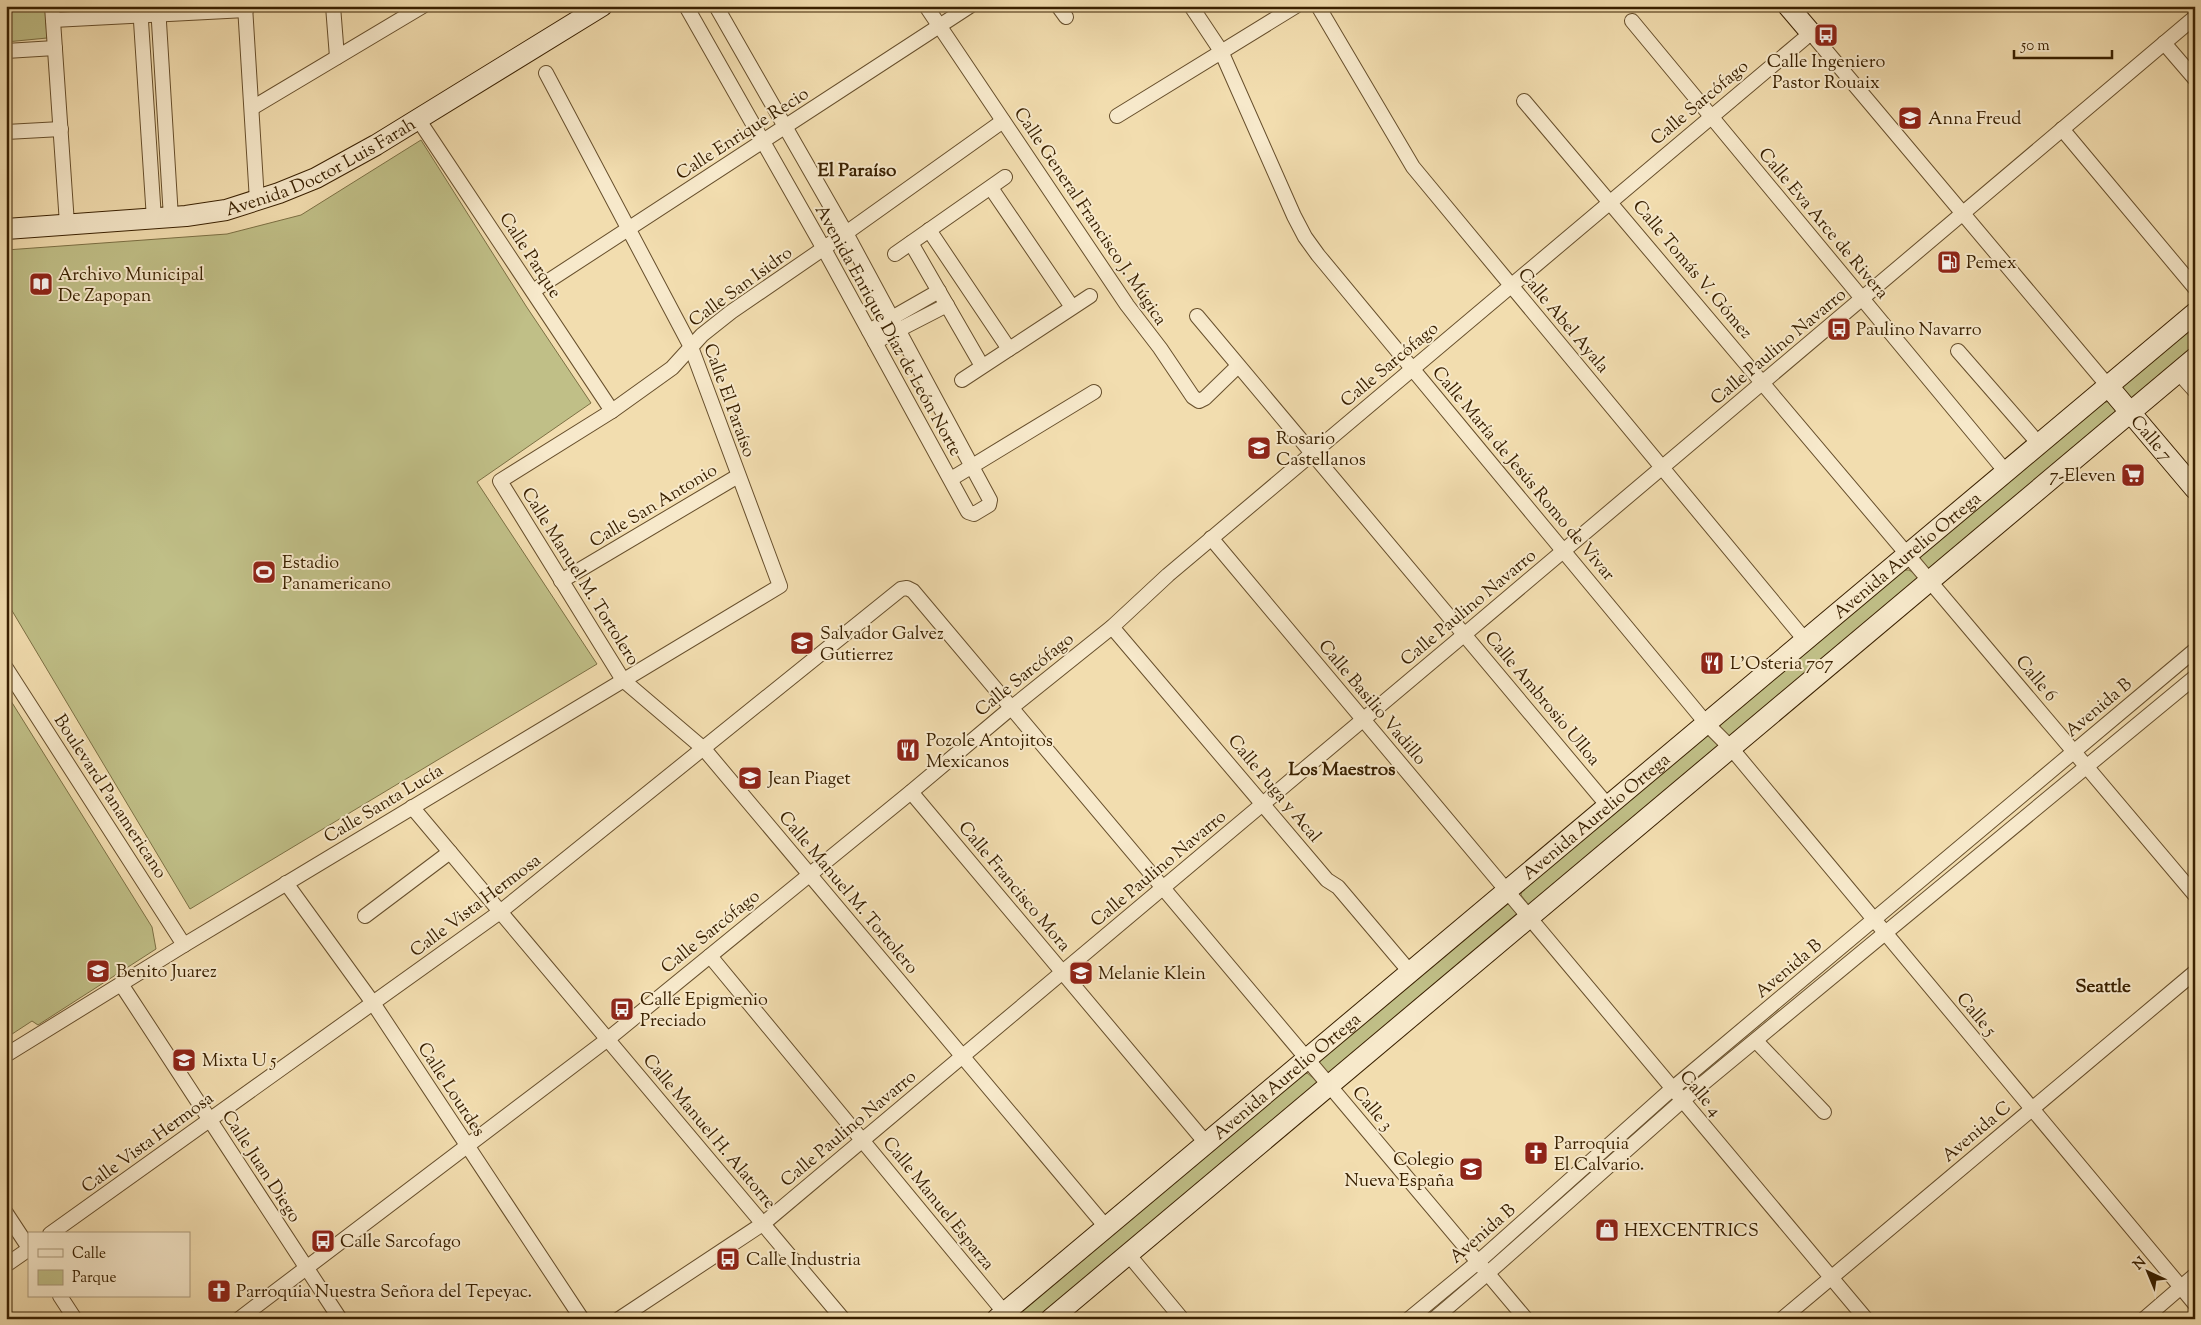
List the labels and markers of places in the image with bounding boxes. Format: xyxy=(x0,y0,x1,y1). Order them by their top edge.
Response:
bus stop icon: Calle Ingeniero Pastor Rouaix xyxy=(1813,22,1839,48)
place label: Calle Ingeniero Pastor Rouaix xyxy=(1767,50,1886,97)
school or university icon: Anna Freud xyxy=(1897,105,1923,131)
place label: Anna Freud xyxy=(1928,107,2021,133)
fuel station icon: Pemex xyxy=(1936,249,1962,275)
place label: Pemex xyxy=(1966,251,2017,277)
place label: Archivo Municipal De Zapopan xyxy=(58,263,204,310)
library icon: Archivo Municipal De Zapopan xyxy=(28,271,54,297)
bus stop icon: Paulino Navarro xyxy=(1826,316,1852,342)
place label: Paulino Navarro xyxy=(1856,318,1982,344)
place label: Rosario Castellanos xyxy=(1276,427,1366,474)
school or university icon: Rosario Castellanos xyxy=(1246,435,1272,461)
supermarket icon: 7-Eleven xyxy=(2120,462,2146,488)
place label: 7-Eleven xyxy=(2049,464,2116,490)
place label: Estadio Panamericano xyxy=(282,551,391,598)
sports icon: Estadio Panamericano xyxy=(251,559,277,585)
place label: Salvador Galvez Gutierrez xyxy=(820,622,944,669)
school or university icon: Salvador Galvez Gutierrez xyxy=(789,630,815,656)
restaurant icon: L'Osteria 707 xyxy=(1699,650,1725,676)
place label: L'Osteria 707 xyxy=(1730,652,1833,678)
place label: Pozole Antojitos Mexicanos xyxy=(926,729,1053,776)
restaurant icon: Pozole Antojitos Mexicanos xyxy=(895,737,921,763)
school or university icon: Jean Piaget xyxy=(737,765,763,791)
place label: Jean Piaget xyxy=(767,767,851,793)
school or university icon: Benito Juarez xyxy=(85,958,111,984)
place label: Benito Juarez xyxy=(116,960,217,986)
school or university icon: Melanie Klein xyxy=(1068,960,1094,986)
place label: Melanie Klein xyxy=(1098,962,1206,988)
place label: Calle Epigmenio Preciado xyxy=(640,988,768,1035)
bus stop icon: Calle Epigmenio Preciado xyxy=(609,996,635,1022)
school or university icon: Mixta U 5 xyxy=(171,1047,197,1073)
place label: Mixta U 5 xyxy=(202,1049,276,1075)
place label: Parroquia El Calvario. xyxy=(1554,1132,1644,1179)
church icon: Parroquia El Calvario. xyxy=(1523,1140,1549,1166)
place label: Colegio Nueva España xyxy=(1345,1148,1454,1195)
school or university icon: Colegio Nueva España xyxy=(1458,1156,1484,1182)
shop icon: HEXCENTRICS xyxy=(1594,1217,1620,1243)
place label: HEXCENTRICS xyxy=(1624,1219,1759,1245)
bus stop icon: Calle Sarcofago xyxy=(310,1228,336,1254)
place label: Calle Sarcofago xyxy=(340,1230,461,1256)
bus stop icon: Calle Industria xyxy=(715,1246,741,1272)
place label: Calle Industria xyxy=(746,1248,861,1274)
church icon: Parroquia Nuestra Señora del Tepeyac. xyxy=(206,1278,232,1304)
place label: Parroquia Nuestra Señora del Tepeyac. xyxy=(236,1280,532,1306)

